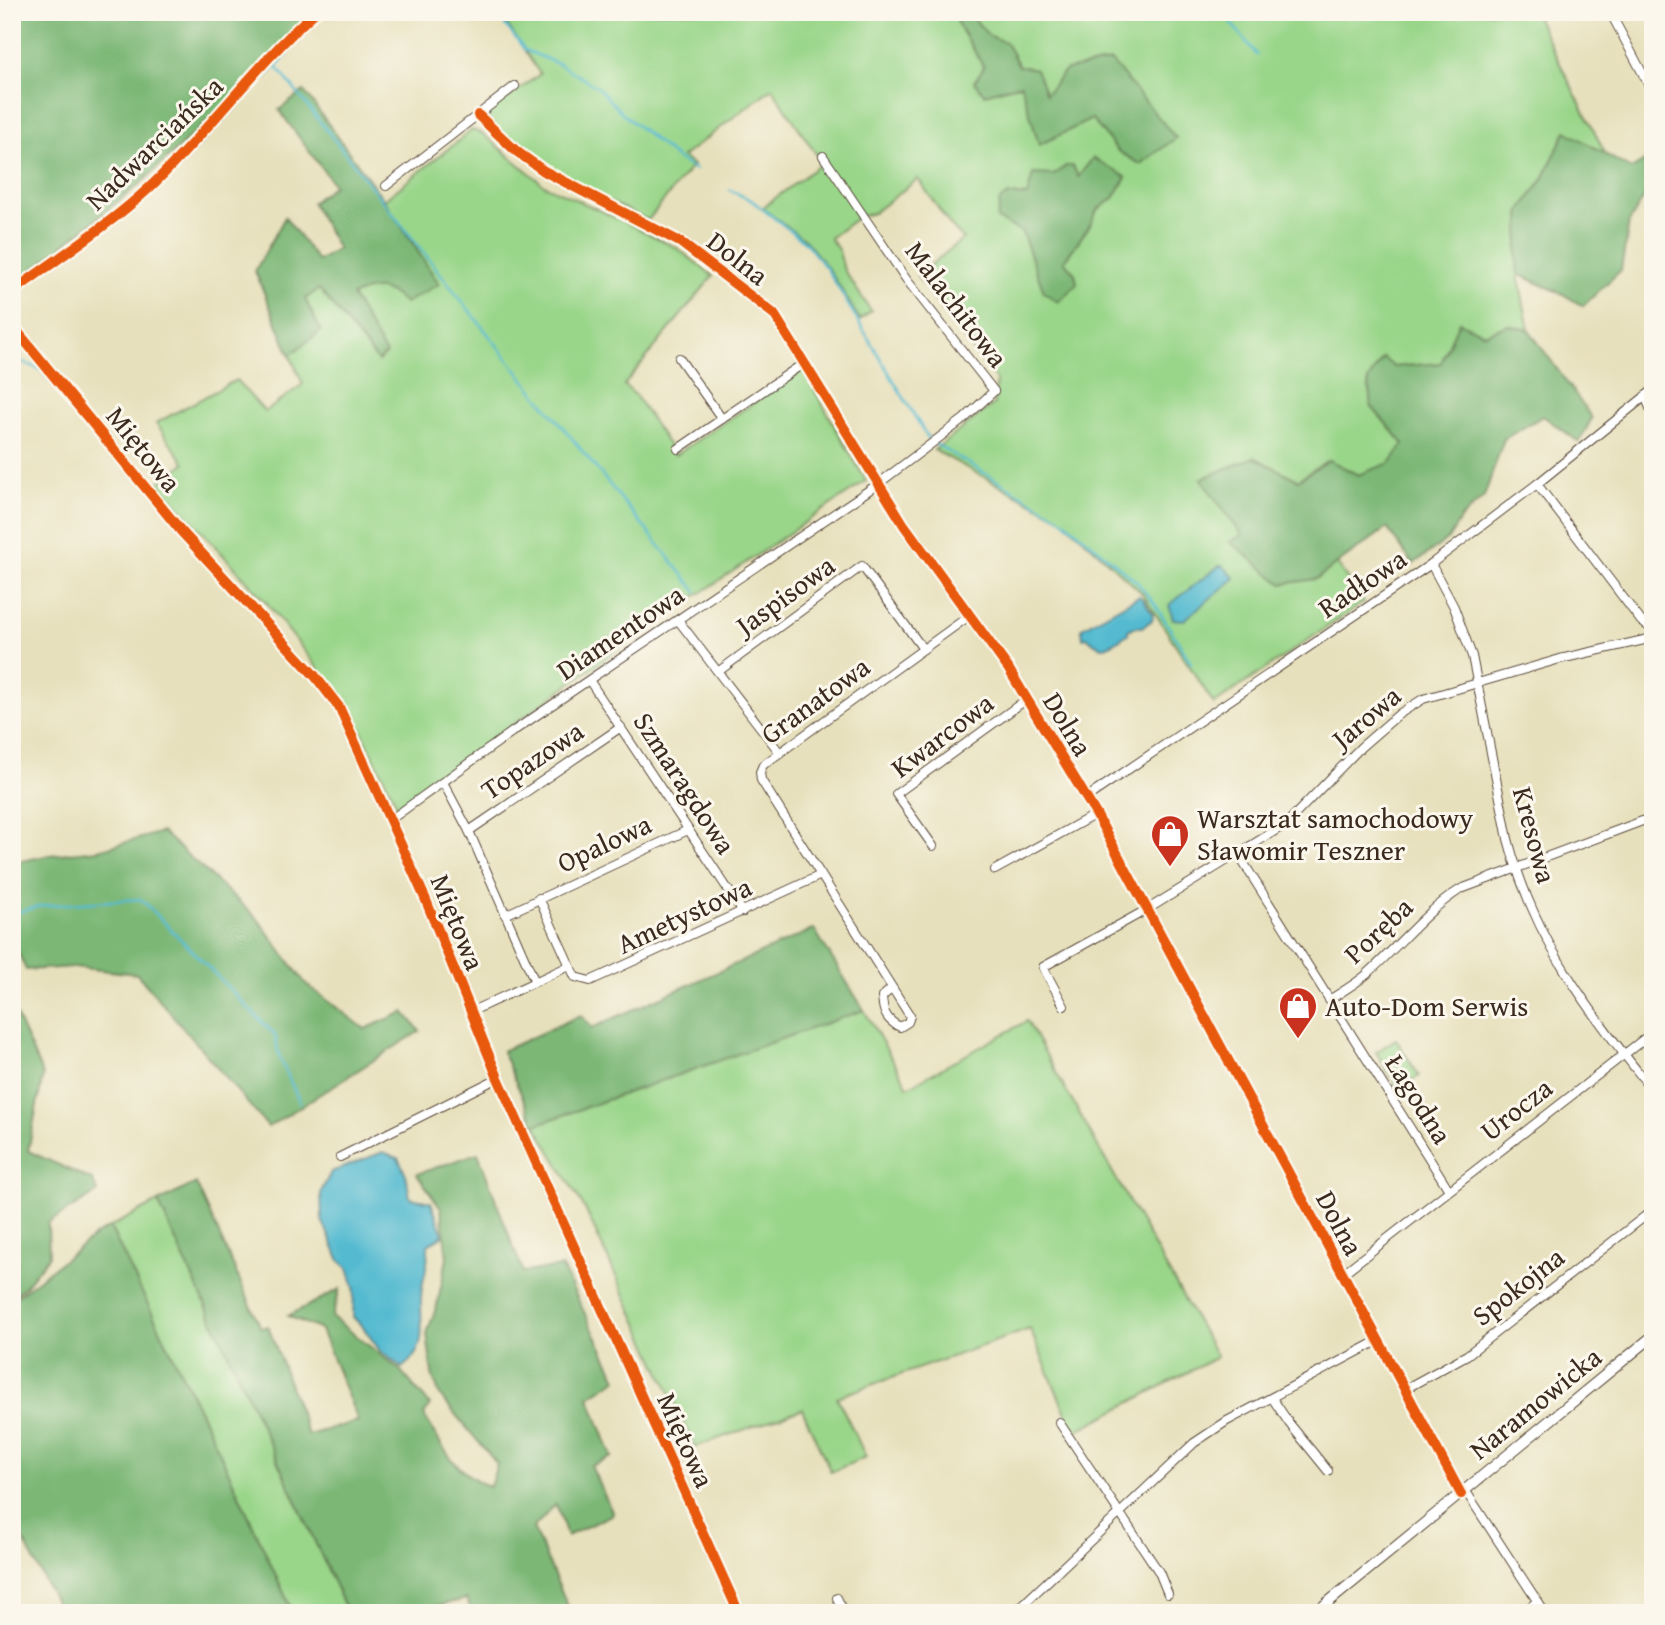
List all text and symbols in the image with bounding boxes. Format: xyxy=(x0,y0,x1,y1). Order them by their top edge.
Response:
street label: Nadwarciańska xyxy=(75,66,232,219)
street label: Dolna xyxy=(699,220,778,295)
street label: Malachitowa xyxy=(896,232,1019,376)
street label: Miętowa xyxy=(97,397,192,501)
street label: Radłowa xyxy=(1309,537,1415,627)
street label: Jaspisowa xyxy=(724,544,843,646)
street label: Diamentowa xyxy=(548,573,692,689)
street label: Granatowa xyxy=(752,645,878,753)
street label: Jarowa xyxy=(1320,675,1410,760)
street label: Kwarcowa xyxy=(882,682,1002,787)
street label: Dolna xyxy=(1033,684,1104,764)
street label: Szmaragdowa xyxy=(624,704,747,862)
street label: Topazowa xyxy=(472,710,592,809)
street label: Kresowa xyxy=(1503,782,1568,888)
place label: Warsztat samochodowy Sławomir Teszner xyxy=(1197,797,1473,870)
street label: Opalowa xyxy=(550,803,658,882)
shop icon: Warsztat samochodowy Sławomir Teszner xyxy=(1149,813,1191,868)
street label: Ametystowa xyxy=(610,865,759,964)
street label: Miętowa xyxy=(421,868,497,977)
street label: Poręba xyxy=(1334,886,1422,973)
shop icon: Auto-Dom Serwis xyxy=(1277,985,1319,1040)
place label: Auto-Dom Serwis xyxy=(1325,985,1528,1026)
street label: Łagodna xyxy=(1376,1046,1463,1152)
street label: Urocza xyxy=(1471,1067,1561,1150)
street label: Dolna xyxy=(1306,1183,1375,1263)
street label: Spokojna xyxy=(1463,1236,1573,1335)
street label: Naramowicka xyxy=(1460,1336,1610,1469)
street label: Miętowa xyxy=(647,1386,726,1495)

